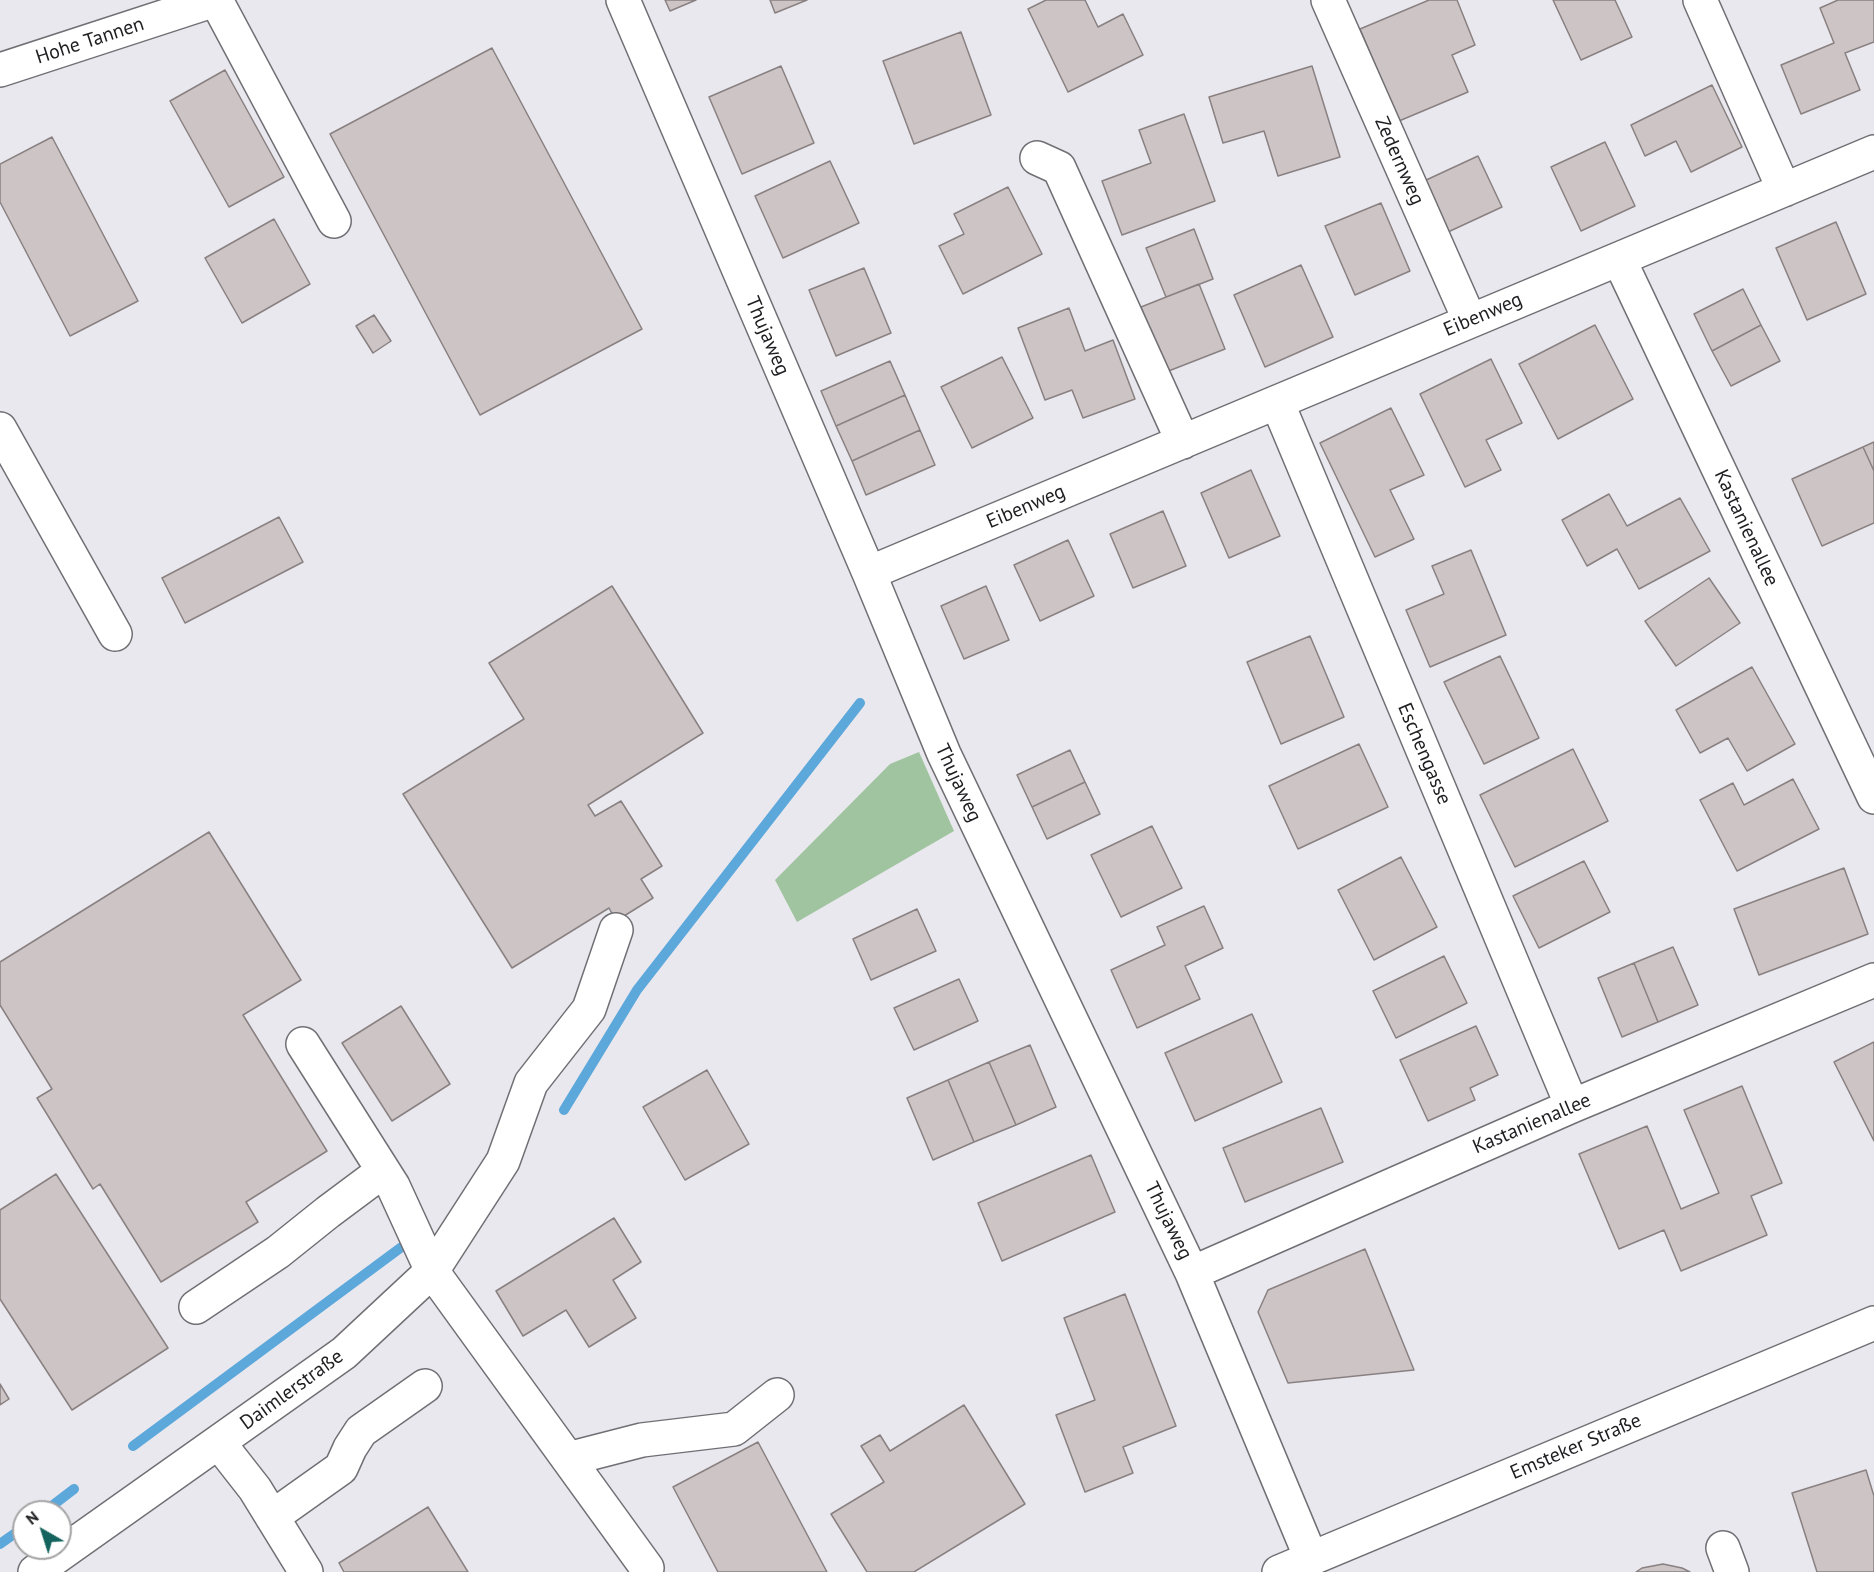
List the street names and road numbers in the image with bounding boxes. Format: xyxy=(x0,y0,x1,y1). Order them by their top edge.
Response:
street label: Hohe Tannen xyxy=(33,12,147,70)
street label: Zedernweg xyxy=(1369,113,1429,209)
street label: Eibenweg xyxy=(1440,288,1526,342)
street label: Thujaweg xyxy=(740,293,794,379)
street label: Kastanienallee xyxy=(1709,466,1783,590)
street label: Eibenweg xyxy=(983,480,1069,534)
street label: Eschengasse xyxy=(1392,700,1456,808)
street label: Thujaweg xyxy=(930,740,986,826)
street label: Kastanienallee xyxy=(1469,1088,1595,1160)
street label: Thujaweg xyxy=(1139,1178,1197,1264)
street label: Daimlerstraße xyxy=(236,1345,348,1435)
street label: Emsteker Straße xyxy=(1507,1409,1645,1485)

